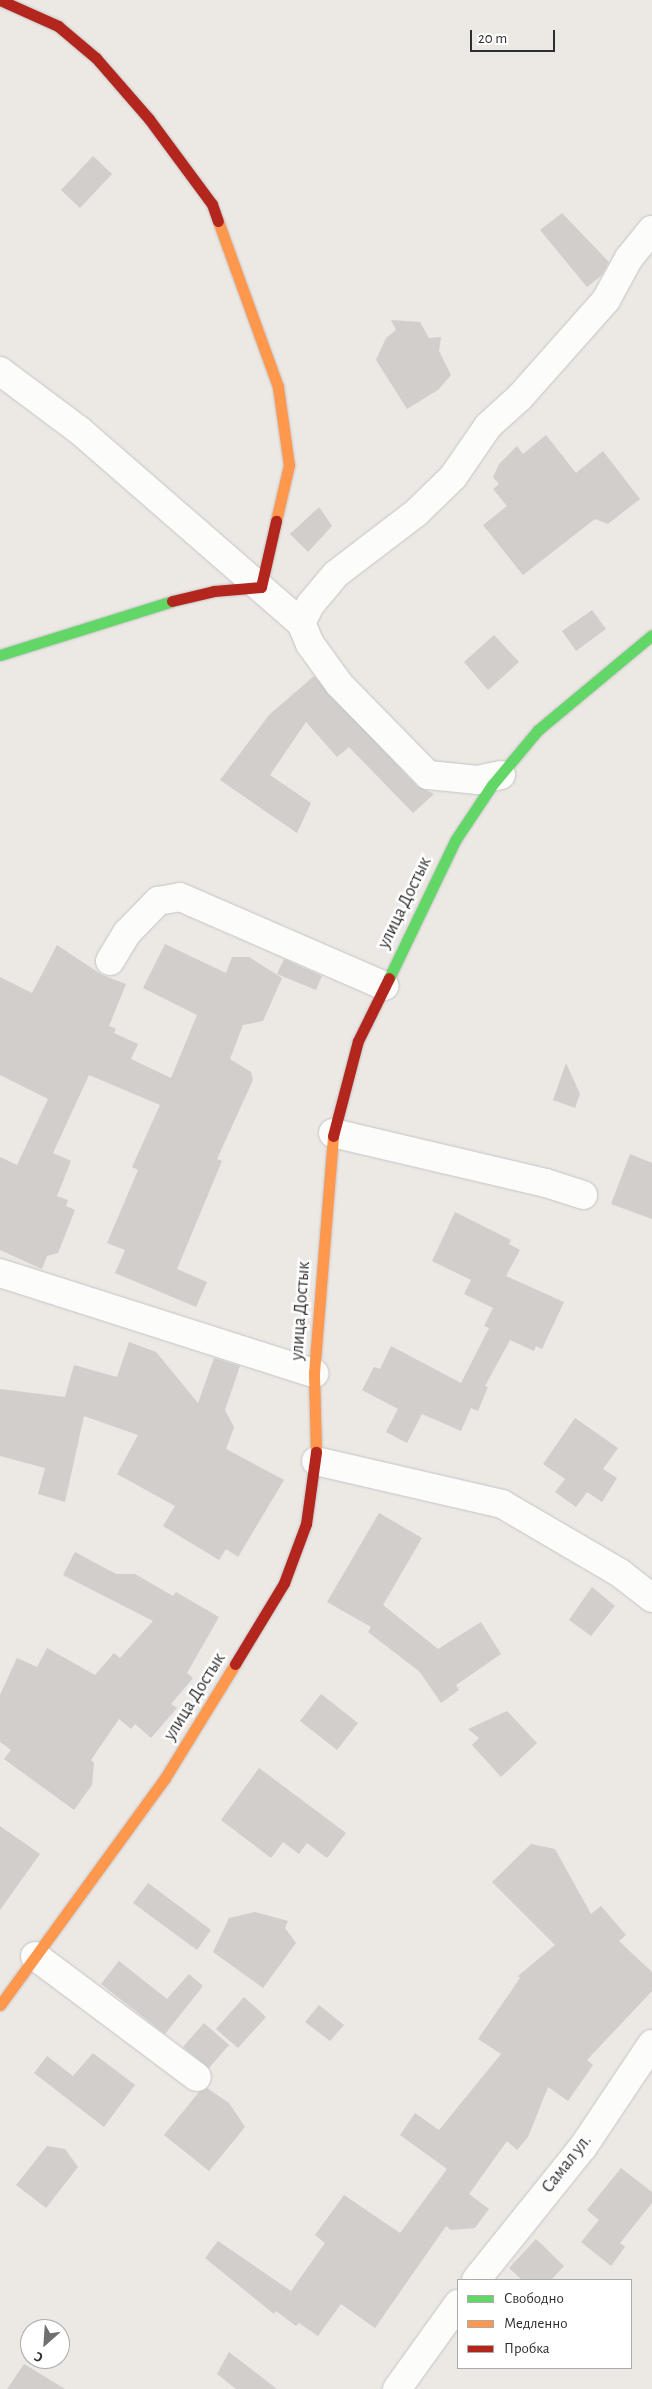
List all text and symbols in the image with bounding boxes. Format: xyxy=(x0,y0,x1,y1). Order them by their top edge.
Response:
scale bar xyxy=(472,20,557,52)
text: 20 m xyxy=(478,31,507,46)
street label: улица Достык xyxy=(374,854,436,952)
street label: улица Достык xyxy=(287,1261,315,1361)
street label: улица Достык xyxy=(160,1649,230,1745)
street label: Самал ул. xyxy=(537,2130,597,2198)
legend xyxy=(457,2279,632,2369)
text: Свободно xyxy=(504,2291,564,2306)
text: Медленно xyxy=(504,2316,568,2331)
north arrow xyxy=(20,2319,70,2369)
text: Пробка xyxy=(504,2341,550,2356)
text: С xyxy=(32,2349,45,2365)

